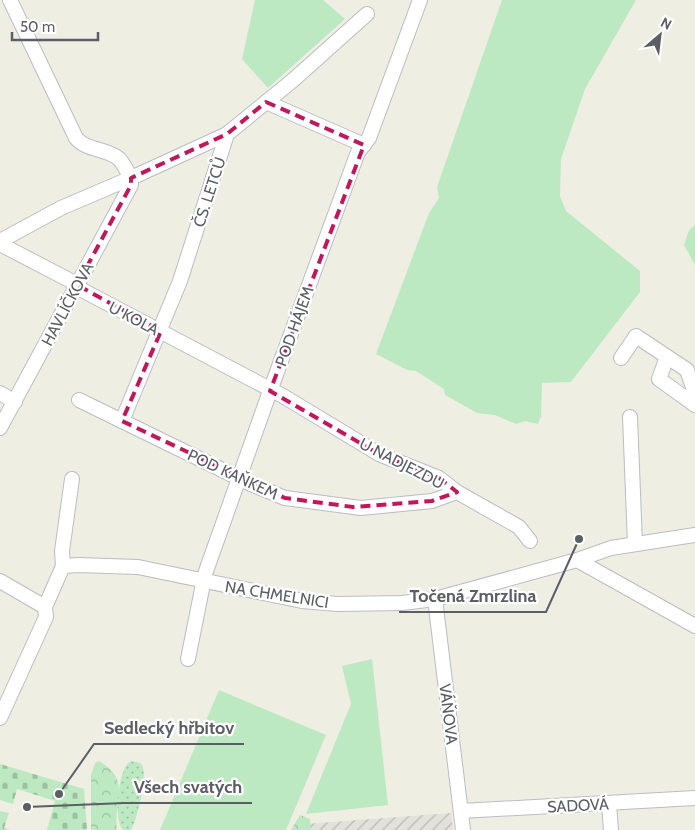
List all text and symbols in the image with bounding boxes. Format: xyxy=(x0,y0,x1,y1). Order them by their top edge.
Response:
scale bar xyxy=(12,10,99,42)
north arrow xyxy=(635,10,685,60)
text: N xyxy=(658,13,675,34)
text: 50 m xyxy=(20,18,55,36)
street label: ČS. LETCŮ xyxy=(188,154,230,230)
street label: HAVLÍČKOVA xyxy=(38,259,97,349)
street label: POD HÁJEM xyxy=(271,284,318,369)
street label: U KOLA xyxy=(105,297,162,340)
street label: U NADJEZDU xyxy=(356,434,447,493)
street label: POD KAŇKEM xyxy=(184,445,281,504)
street label: NA CHMELNICI xyxy=(224,577,330,612)
callout: Točená Zmrzlina xyxy=(399,579,546,612)
text: Točená Zmrzlina xyxy=(410,585,536,607)
street label: VÁŇOVA xyxy=(435,683,462,746)
callout: Sedlecký hřbitov xyxy=(94,711,244,744)
text: Sedlecký hřbitov xyxy=(104,717,234,739)
callout: Všech svatých xyxy=(124,770,252,803)
text: Všech svatých xyxy=(134,776,242,798)
street label: SADOVÁ xyxy=(547,794,610,817)

